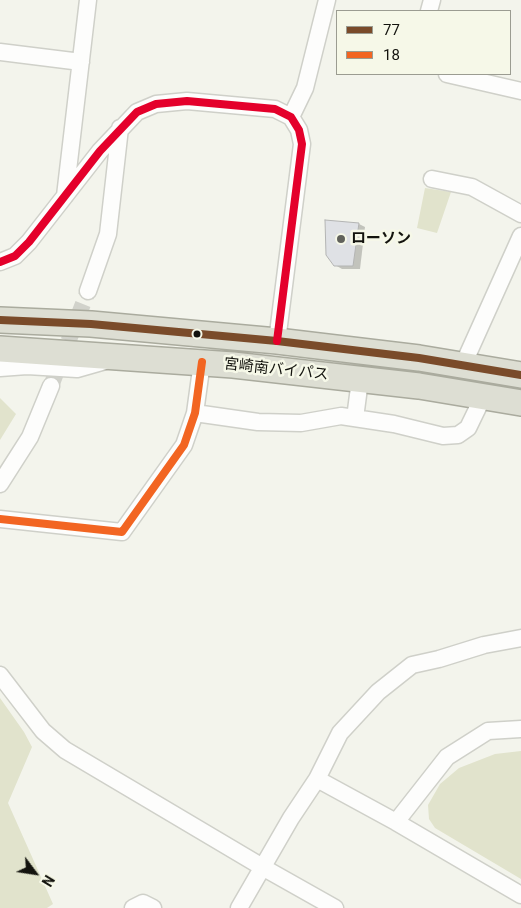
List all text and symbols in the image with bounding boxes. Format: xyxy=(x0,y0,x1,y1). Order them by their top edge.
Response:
legend xyxy=(336,10,511,75)
text: 77 xyxy=(383,21,400,39)
text: 18 xyxy=(383,46,400,64)
place label: ローソン xyxy=(351,230,411,248)
marker: ローソン xyxy=(335,233,347,245)
unlabelled marker xyxy=(192,329,202,339)
street label: 宮崎南バイパス xyxy=(223,356,329,384)
north arrow xyxy=(10,848,60,898)
text: N xyxy=(38,872,57,889)

